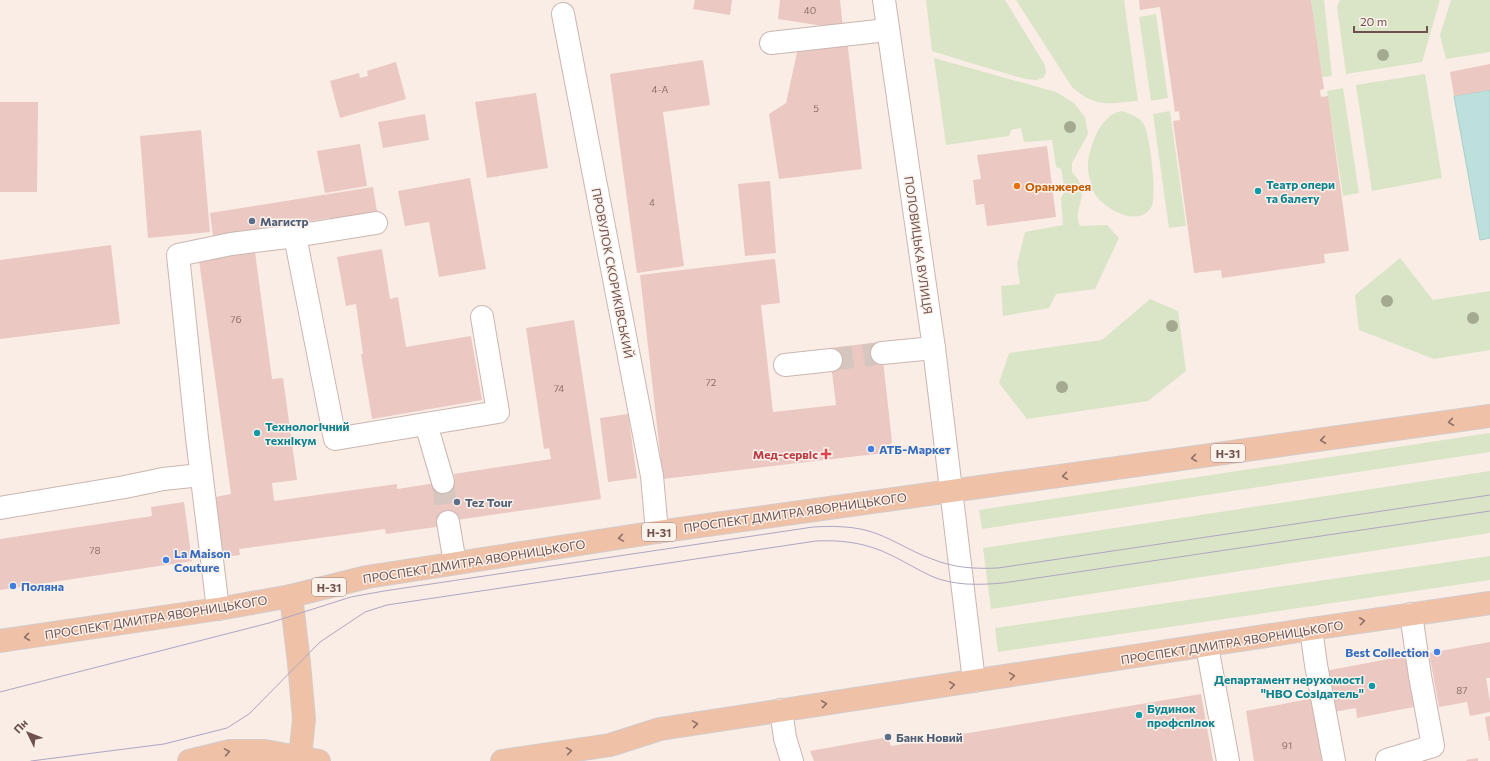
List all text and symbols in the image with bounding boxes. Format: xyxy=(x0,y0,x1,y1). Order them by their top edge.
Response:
house number: 40 xyxy=(804,4,816,16)
scale bar xyxy=(1354,8,1427,34)
text: 20 m xyxy=(1360,14,1387,28)
house number: 4-А xyxy=(652,83,669,95)
house number: 5 xyxy=(813,102,819,114)
street label: ПОЛОВИЦЬКА ВУЛИЦЯ xyxy=(902,175,936,315)
place label: Театр опери та балету xyxy=(1266,177,1335,205)
place label: Оранжерея xyxy=(1025,179,1091,193)
marker: Оранжерея xyxy=(1012,181,1022,191)
marker: Театр опери та балету xyxy=(1253,186,1263,196)
street label: ПРОВУЛОК СКОРИКІВСЬКИЙ xyxy=(590,187,636,359)
house number: 4 xyxy=(649,196,655,208)
place label: Магистр xyxy=(260,214,309,228)
marker: Магистр xyxy=(247,216,257,226)
house number: 76 xyxy=(230,313,242,325)
house number: 72 xyxy=(706,376,717,388)
house number: 74 xyxy=(554,382,564,394)
one-way arrow xyxy=(1448,417,1454,426)
place label: Технологічний технікум xyxy=(265,419,350,447)
marker: Технологічний технікум xyxy=(252,428,262,438)
one-way arrow xyxy=(1320,435,1326,444)
place label: АТБ-Маркет xyxy=(879,442,951,456)
marker: АТБ-Маркет xyxy=(866,444,876,454)
road number: Н-31 xyxy=(1211,444,1245,462)
place label: Мед-сервіс xyxy=(753,447,818,461)
marker: Мед-сервіс xyxy=(821,449,831,459)
one-way arrow xyxy=(1191,453,1197,462)
one-way arrow xyxy=(1062,471,1068,480)
street label: ПРОСПЕКТ ДМИТРА ЯВОРНИЦЬКОГО xyxy=(682,489,908,535)
place label: Tez Tour xyxy=(465,495,513,509)
marker: Tez Tour xyxy=(452,497,462,507)
road number: Н-31 xyxy=(642,523,676,541)
one-way arrow xyxy=(618,533,624,542)
street label: ПРОСПЕКТ ДМИТРА ЯВОРНИЦЬКОГО xyxy=(362,536,587,586)
house number: 78 xyxy=(89,544,101,556)
place label: La Maison Couture xyxy=(174,546,230,574)
marker: La Maison Couture xyxy=(161,555,171,565)
road number: Н-31 xyxy=(312,578,346,596)
place label: Поляна xyxy=(21,579,64,593)
marker: Поляна xyxy=(8,581,18,591)
street label: ПРОСПЕКТ ДМИТРА ЯВОРНИЦЬКОГО xyxy=(44,592,269,642)
street label: ПРОСПЕКТ ДМИТРА ЯВОРНИЦЬКОГО xyxy=(1120,617,1345,667)
one-way arrow xyxy=(1359,617,1365,626)
one-way arrow xyxy=(24,632,30,641)
place label: Best Collection xyxy=(1345,645,1429,659)
marker: Best Collection xyxy=(1432,647,1442,657)
one-way arrow xyxy=(1009,672,1015,681)
place label: Департамент нерухомості "НВО Созідатель" xyxy=(1214,672,1364,700)
one-way arrow xyxy=(949,681,956,690)
marker: Департамент нерухомості "НВО Созідатель" xyxy=(1367,681,1377,691)
house number: 87 xyxy=(1456,684,1468,696)
one-way arrow xyxy=(821,700,827,709)
place label: Будинок профспілок xyxy=(1147,701,1215,729)
marker: Будинок профспілок xyxy=(1134,710,1144,720)
north arrow xyxy=(8,713,48,753)
text: Пн xyxy=(11,716,30,736)
one-way arrow xyxy=(692,720,698,729)
place label: Банк Новий xyxy=(896,730,963,744)
marker: Банк Новий xyxy=(883,732,893,742)
house number: 91 xyxy=(1282,739,1292,751)
one-way arrow xyxy=(566,747,572,756)
one-way arrow xyxy=(224,749,230,757)

